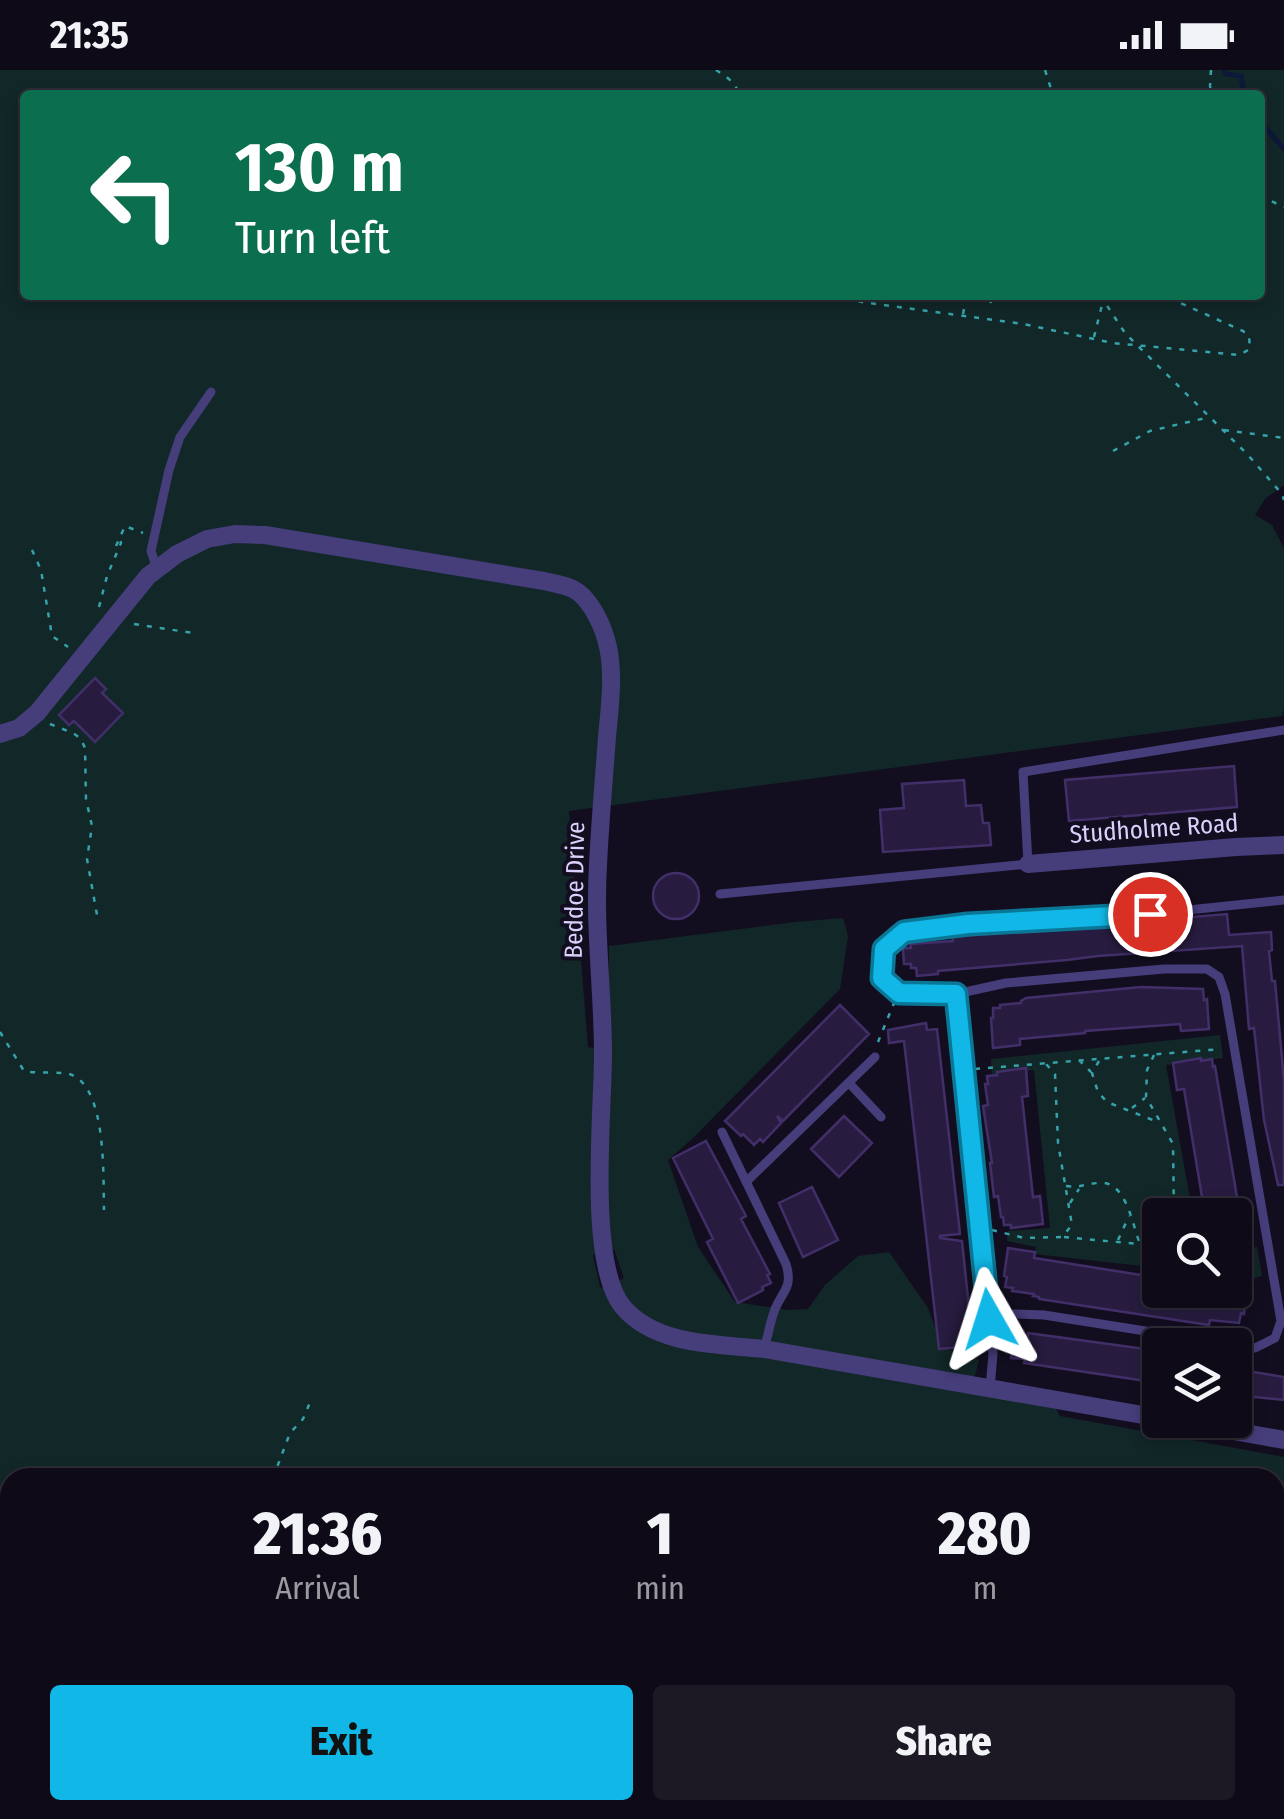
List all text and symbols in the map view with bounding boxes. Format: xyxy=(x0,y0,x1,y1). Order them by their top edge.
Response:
text: 21:35 xyxy=(50,12,129,58)
text: 130 m xyxy=(235,126,404,210)
icon: left xyxy=(70,130,200,260)
text: Turn left xyxy=(235,211,390,265)
street label: Studholme Road xyxy=(1069,808,1239,850)
street label: Beddoe Drive xyxy=(559,821,591,959)
pin xyxy=(1108,872,1193,957)
icon: arrive xyxy=(1123,887,1178,942)
map controls xyxy=(1142,1198,1252,1438)
button: search xyxy=(1142,1198,1252,1308)
position arrow xyxy=(937,1267,1041,1371)
button: layers xyxy=(1142,1328,1252,1438)
text: 21:36 xyxy=(253,1498,382,1570)
text: 1 xyxy=(647,1498,673,1570)
text: 280 xyxy=(938,1498,1032,1570)
text: Arrival xyxy=(275,1569,360,1607)
text: min xyxy=(635,1569,685,1607)
text: m xyxy=(973,1569,997,1607)
button: Exit xyxy=(50,1685,633,1800)
button: Share xyxy=(653,1685,1235,1800)

